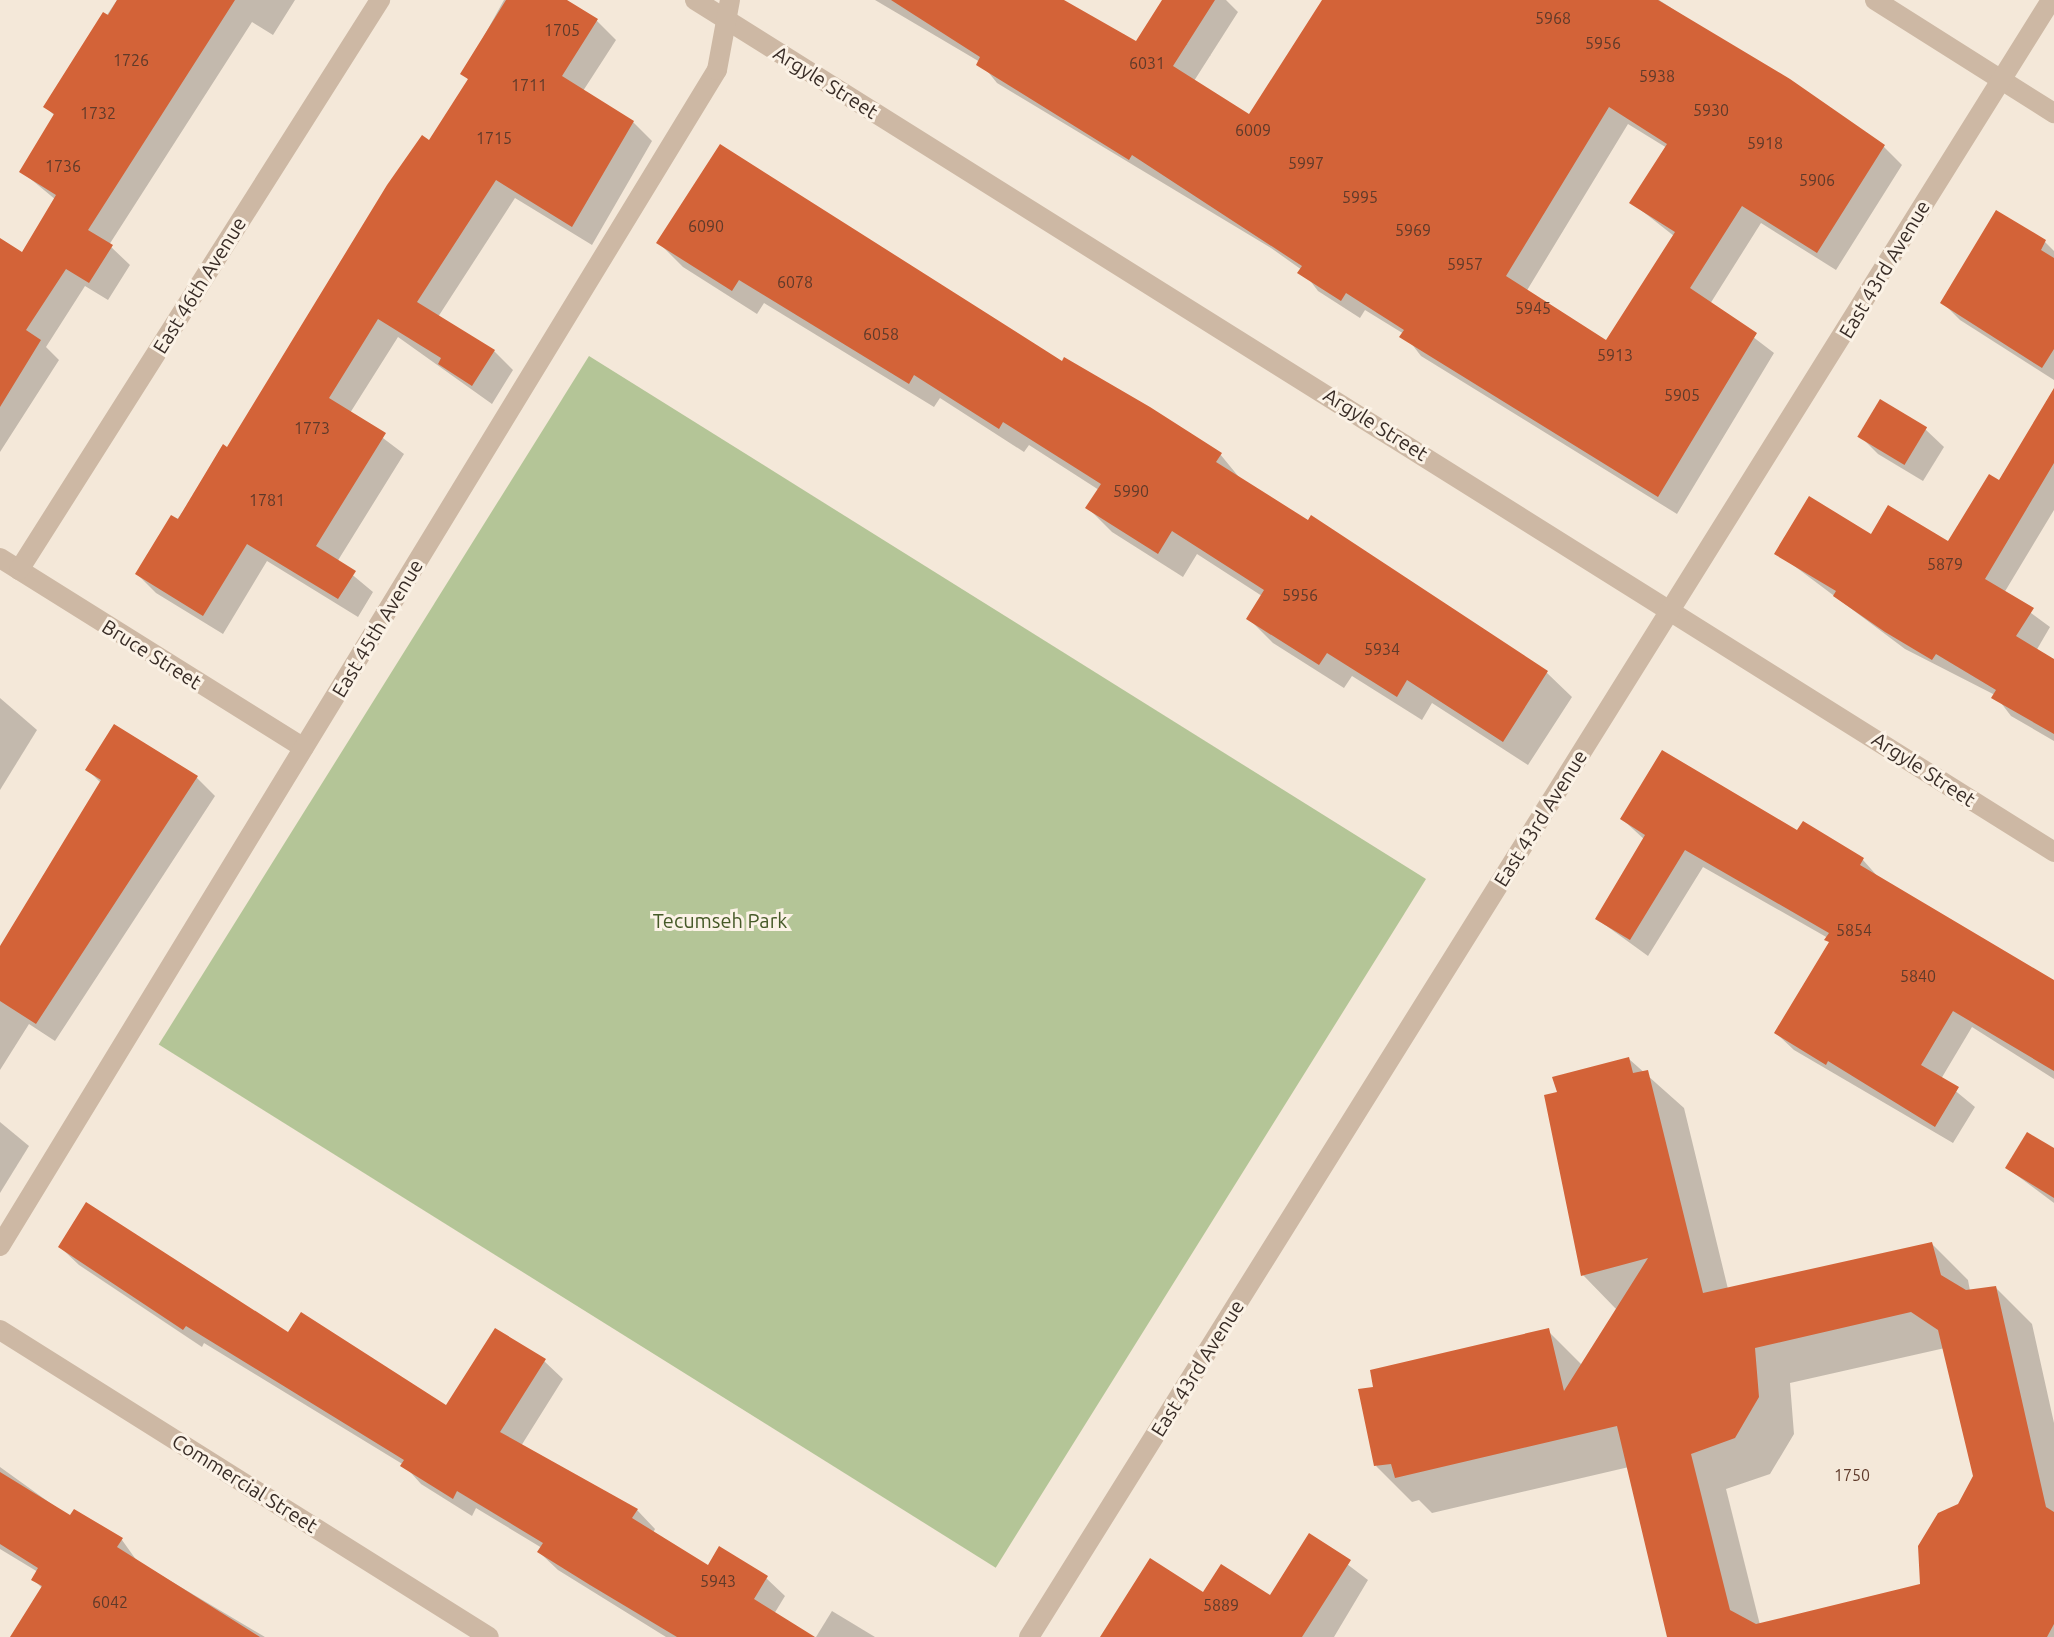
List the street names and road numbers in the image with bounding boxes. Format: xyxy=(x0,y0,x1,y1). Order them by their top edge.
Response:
street label: Argyle Street xyxy=(769,40,883,124)
street label: East 43rd Avenue xyxy=(1833,196,1935,342)
street label: East 46th Avenue xyxy=(147,212,251,358)
street label: Argyle Street xyxy=(1319,382,1433,466)
street label: East 45th Avenue xyxy=(326,555,428,701)
street label: Bruce Street xyxy=(98,614,206,694)
street label: Argyle Street xyxy=(1868,727,1980,811)
street label: East 43rd Avenue xyxy=(1488,745,1592,891)
street label: East 43rd Avenue xyxy=(1145,1295,1249,1441)
street label: Commercial Street xyxy=(168,1429,322,1537)

